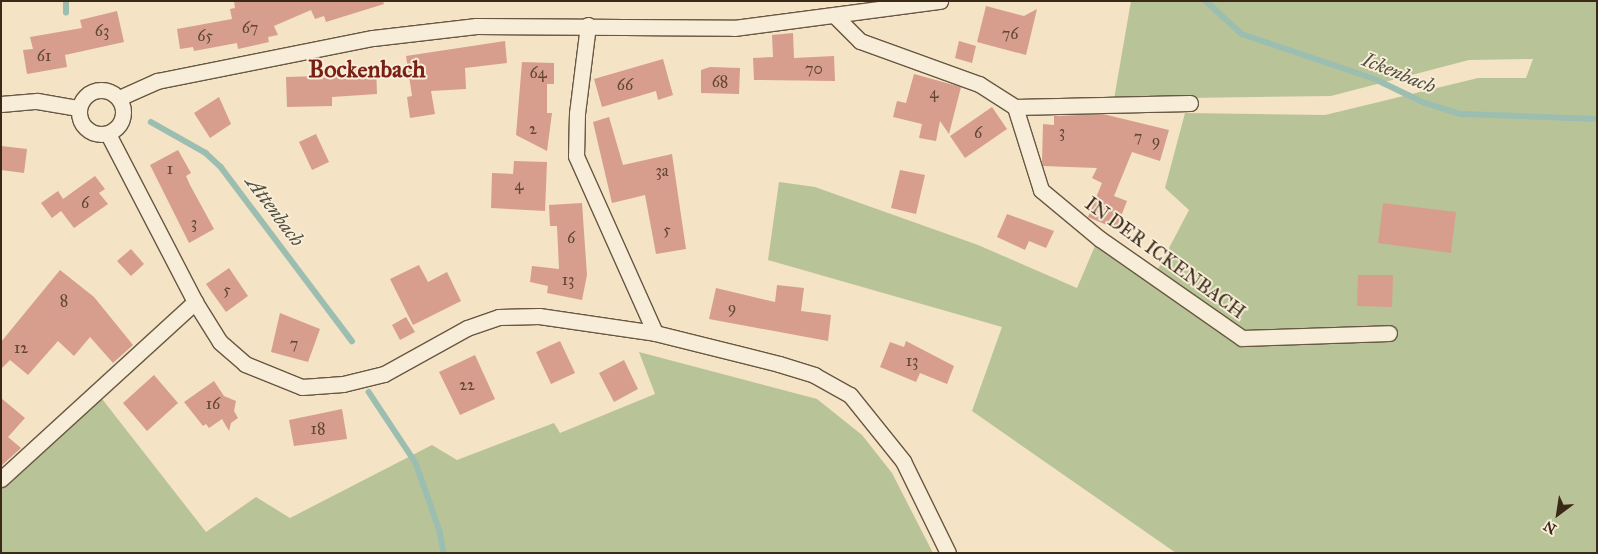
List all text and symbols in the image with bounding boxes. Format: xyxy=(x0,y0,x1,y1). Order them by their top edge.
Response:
house number: 67 xyxy=(242,18,258,38)
house number: 63 xyxy=(95,21,109,41)
house number: 76 xyxy=(1002,24,1018,44)
house number: 65 xyxy=(197,26,213,46)
house number: 61 xyxy=(37,46,51,66)
water label: Ickenbach xyxy=(1359,47,1439,99)
district label: Bockenbach xyxy=(308,56,426,84)
house number: 70 xyxy=(805,59,823,79)
house number: 64 xyxy=(529,63,547,83)
house number: 68 xyxy=(712,72,728,92)
house number: 66 xyxy=(617,75,633,95)
house number: 4 xyxy=(930,83,938,103)
house number: 2 xyxy=(529,119,537,139)
house number: 3 xyxy=(1059,122,1065,142)
house number: 6 xyxy=(974,123,982,143)
house number: 7 xyxy=(1134,127,1142,147)
house number: 9 xyxy=(1152,131,1160,151)
house number: 1 xyxy=(167,159,173,179)
house number: 3a xyxy=(655,161,669,181)
water label: Attenbach xyxy=(241,171,309,251)
house number: 4 xyxy=(515,175,523,195)
street label: IN DER ICKENBACH xyxy=(1080,192,1250,324)
house number: 6 xyxy=(81,193,89,213)
house number: 3 xyxy=(191,213,197,233)
house number: 5 xyxy=(663,220,671,240)
house number: 6 xyxy=(567,228,575,248)
house number: 13 xyxy=(562,270,574,290)
house number: 5 xyxy=(223,280,231,300)
house number: 8 xyxy=(60,291,68,311)
house number: 9 xyxy=(728,298,736,318)
house number: 7 xyxy=(290,334,298,354)
house number: 12 xyxy=(14,338,28,358)
house number: 13 xyxy=(906,351,918,371)
house number: 22 xyxy=(459,375,475,395)
house number: 16 xyxy=(206,394,220,414)
house number: 18 xyxy=(311,419,325,439)
north arrow xyxy=(1533,489,1583,539)
text: N xyxy=(1541,517,1559,538)

